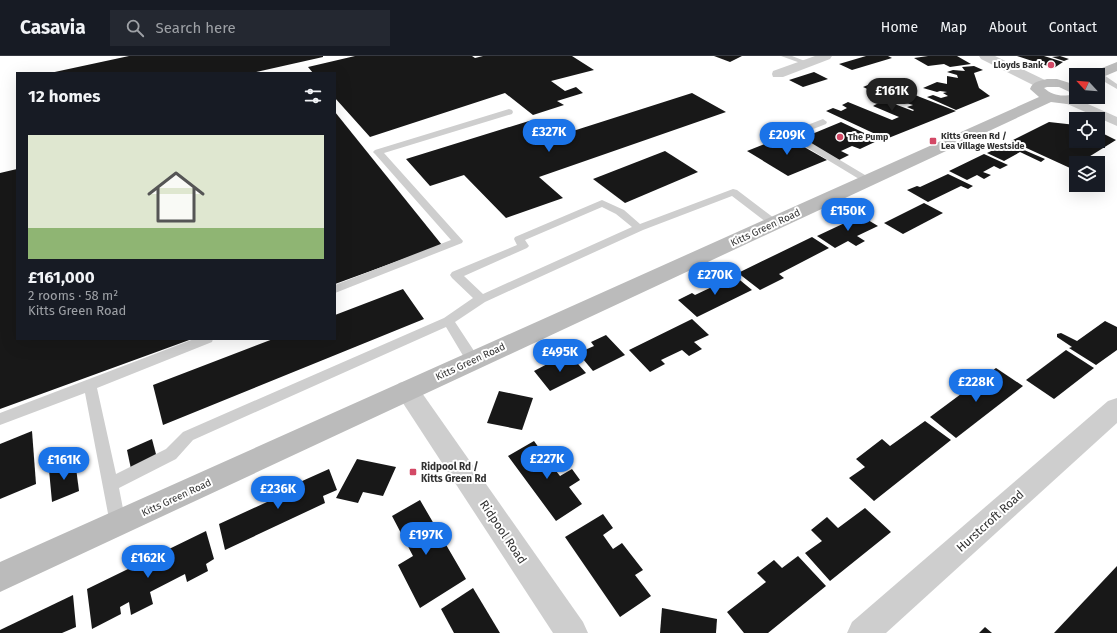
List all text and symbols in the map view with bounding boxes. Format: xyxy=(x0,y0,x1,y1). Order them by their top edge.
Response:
search box xyxy=(110,10,390,46)
text: Casavia xyxy=(20,16,86,39)
icon: search xyxy=(124,17,146,39)
text: Search here xyxy=(156,19,236,37)
text: Home xyxy=(881,19,918,36)
text: Map xyxy=(940,19,967,36)
text: About xyxy=(989,19,1027,36)
text: Contact xyxy=(1049,19,1097,36)
place label: Lloyds Bank xyxy=(994,60,1044,70)
marker: Lloyds Bank xyxy=(1046,60,1056,70)
north arrow xyxy=(1069,68,1105,104)
map controls xyxy=(1069,68,1105,192)
pin: £161K xyxy=(864,78,920,112)
text: £161K xyxy=(875,83,909,98)
icon: filters xyxy=(302,85,324,107)
text: 12 homes xyxy=(28,86,100,107)
button: locate xyxy=(1069,112,1105,148)
pin: £327K xyxy=(521,119,577,153)
pin: £209K xyxy=(759,122,815,156)
text: £327K xyxy=(532,124,566,139)
text: £209K xyxy=(769,127,805,142)
place label: Kitts Green Rd / Lea Village Westside xyxy=(941,131,1025,151)
marker: The Pump xyxy=(835,132,845,142)
place label: The Pump xyxy=(848,132,889,142)
marker: Kitts Green Rd / Lea Village Westside xyxy=(928,136,938,146)
button: layers xyxy=(1069,156,1105,192)
icon: home xyxy=(140,161,212,233)
pin: £150K xyxy=(820,198,876,232)
text: £150K xyxy=(830,203,866,218)
street label: Kitts Green Road xyxy=(729,206,802,249)
pin: £270K xyxy=(687,262,743,296)
text: £161,000 xyxy=(28,267,95,288)
text: £270K xyxy=(697,267,733,282)
text: 2 rooms · 58 m² xyxy=(28,288,118,303)
text: Kitts Green Road xyxy=(28,303,126,318)
pin: £495K xyxy=(532,339,588,373)
street label: Kitts Green Road xyxy=(434,340,507,383)
text: £495K xyxy=(542,344,578,359)
pin: £228K xyxy=(948,369,1004,403)
text: £228K xyxy=(958,374,994,389)
pin: £227K xyxy=(519,446,575,480)
pin: £161K xyxy=(36,447,92,481)
text: £227K xyxy=(530,451,564,466)
text: £161K xyxy=(47,452,81,467)
place label: Ridpool Rd / Kitts Green Rd xyxy=(421,461,486,485)
marker: Ridpool Rd / Kitts Green Rd xyxy=(408,467,418,477)
street label: Kitts Green Road xyxy=(140,476,213,519)
pin: £236K xyxy=(250,476,306,510)
text: £236K xyxy=(260,481,296,496)
street label: Hurstcroft Road xyxy=(954,487,1026,555)
street label: Ridpool Road xyxy=(477,498,529,566)
pin: £197K xyxy=(398,522,454,556)
text: £197K xyxy=(409,527,443,542)
pin: £162K xyxy=(120,545,176,579)
text: £162K xyxy=(131,550,165,565)

